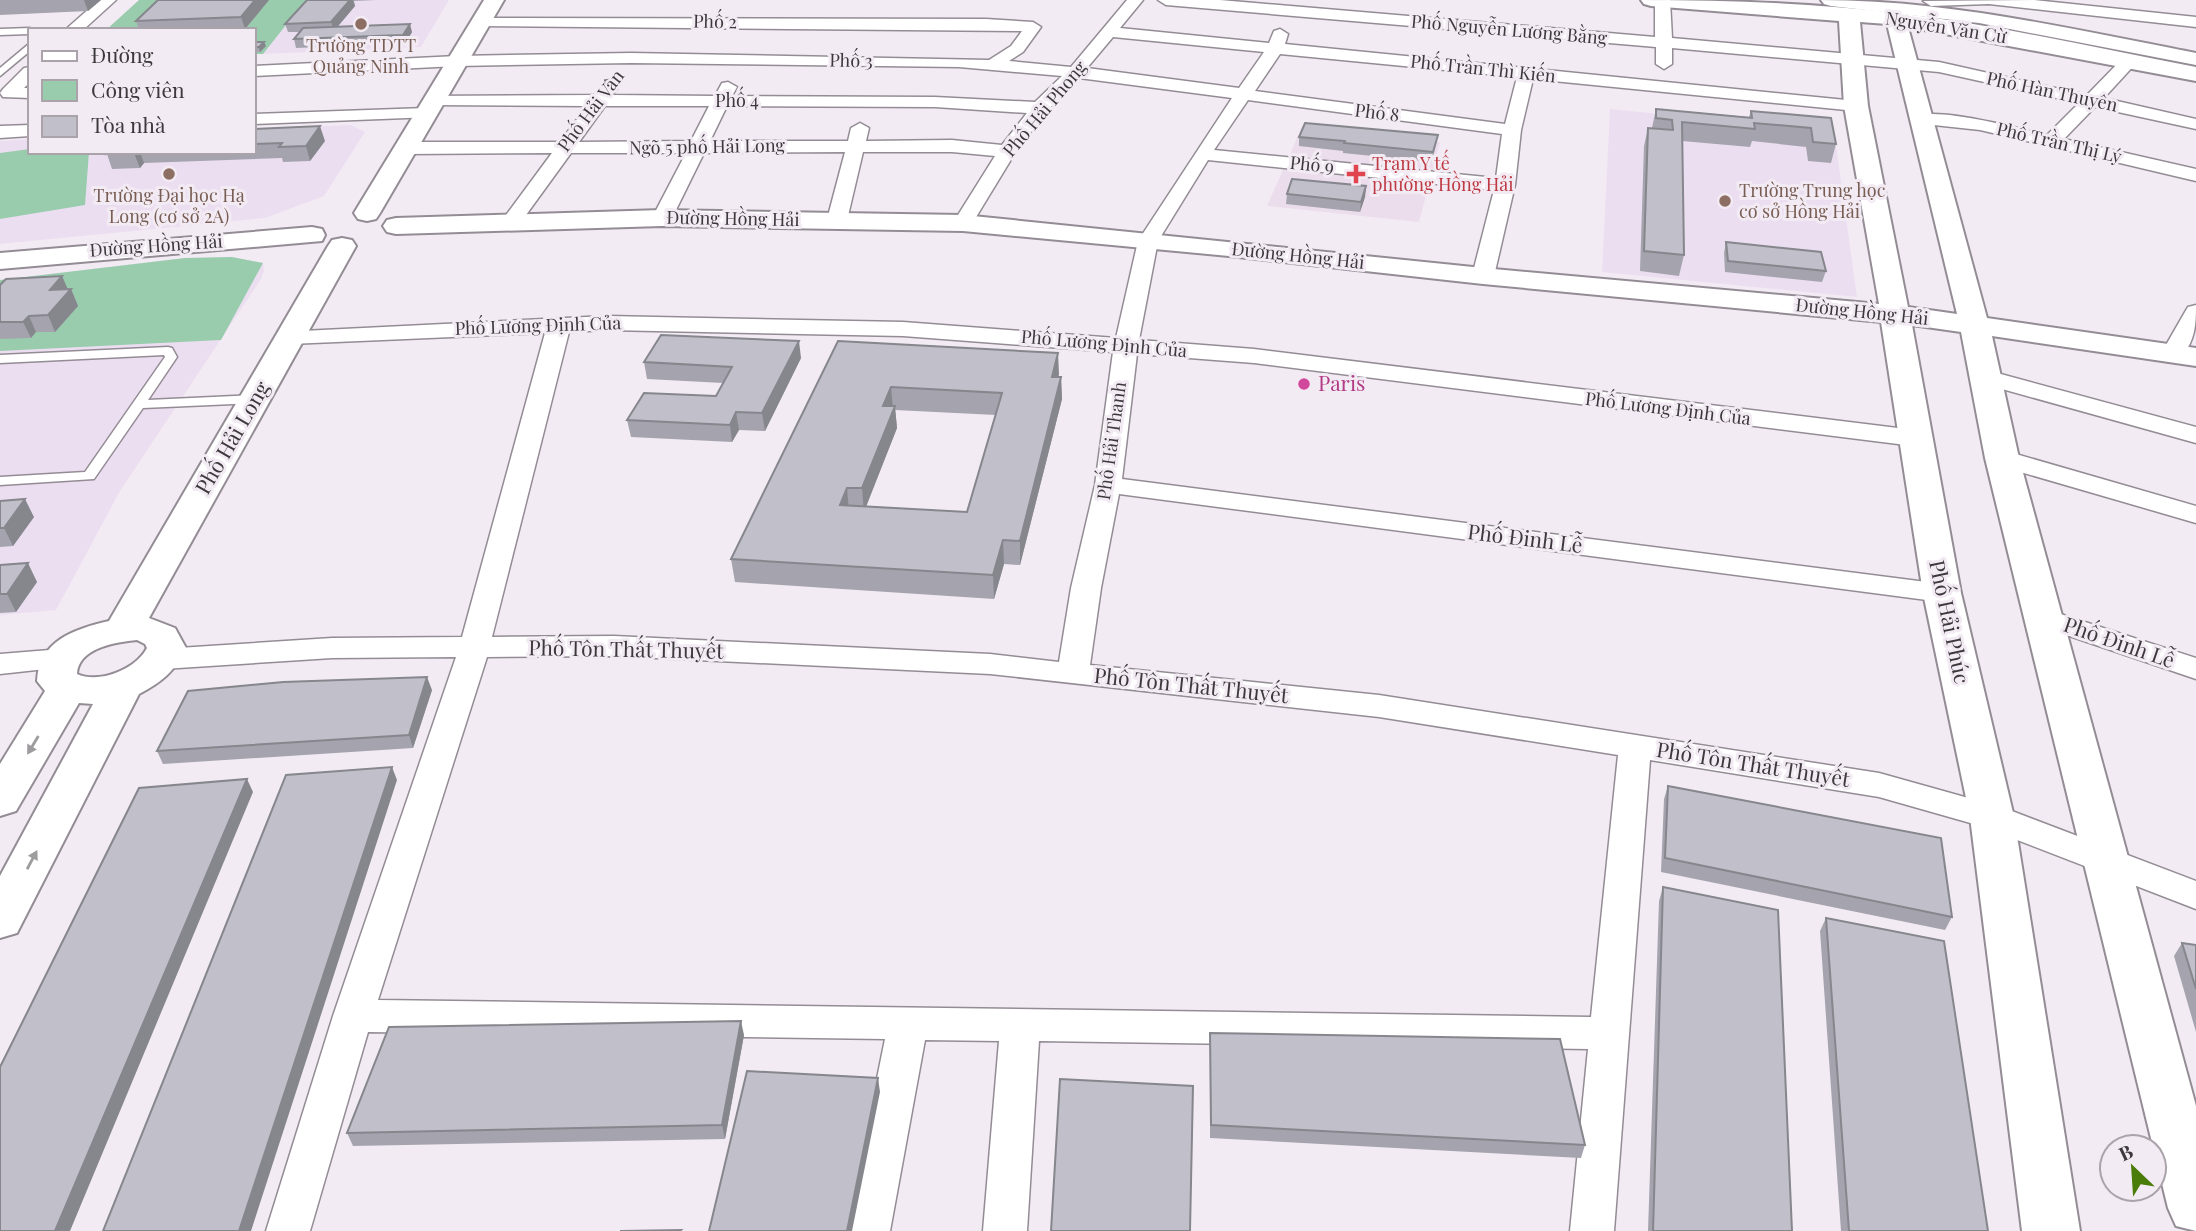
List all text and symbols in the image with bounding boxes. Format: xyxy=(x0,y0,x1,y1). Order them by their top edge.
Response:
street label: Phố Nguyễn Lương Bằng xyxy=(1410,6,1609,50)
street label: Nguyễn Văn Cừ xyxy=(1884,6,2009,49)
street label: Phố 2 xyxy=(693,7,737,33)
marker: Trường TDTT Quảng Ninh xyxy=(353,16,369,32)
legend xyxy=(28,28,256,154)
place label: Trường TDTT Quảng Ninh xyxy=(306,33,416,78)
text: Đường xyxy=(91,40,153,68)
street label: Phố 3 xyxy=(829,46,873,72)
street label: Phố Trần Thì Kiến xyxy=(1409,46,1557,88)
street label: Phố Hải Phong xyxy=(995,54,1092,161)
street label: Phố Hải Vân xyxy=(550,63,629,156)
street label: Phố Hàn Thuyên xyxy=(1984,63,2121,117)
text: Công viên xyxy=(91,75,185,103)
street label: Phố 4 xyxy=(715,86,759,112)
street label: Phố 8 xyxy=(1353,95,1401,127)
text: Tòa nhà xyxy=(91,110,166,138)
street label: Phố Trần Thị Lý xyxy=(1994,114,2125,168)
street label: Ngõ 5 phố Hải Long xyxy=(629,131,786,159)
street label: Phố 9 xyxy=(1289,148,1336,178)
place label: Trạm Y tế phường Hồng Hải xyxy=(1372,149,1513,196)
marker: Trạm Y tế phường Hồng Hải xyxy=(1346,164,1366,184)
marker: Trường Đại học Hạ Long (cơ sở 2A) xyxy=(161,166,177,182)
place label: Trường Trung học cơ sở Hồng Hải xyxy=(1739,178,1886,223)
place label: Trường Đại học Hạ Long (cơ sở 2A) xyxy=(93,183,245,228)
marker: Trường Trung học cơ sở Hồng Hải xyxy=(1717,193,1733,209)
street label: Đường Hồng Hải xyxy=(666,203,800,231)
street label: Đường Hồng Hải xyxy=(88,226,223,262)
street label: Đường Hồng Hải xyxy=(1231,234,1366,274)
street label: Đường Hồng Hải xyxy=(1795,290,1930,330)
street label: Phố Lương Định Của xyxy=(454,308,622,340)
street label: Phố Lương Định Của xyxy=(1020,322,1188,362)
place label: Paris xyxy=(1318,368,1365,396)
street label: Phố Hải Long xyxy=(188,375,275,499)
marker: Paris xyxy=(1296,376,1312,392)
street label: Phố Hải Thanh xyxy=(1089,380,1131,501)
street label: Phố Lương Định Của xyxy=(1584,384,1753,430)
street label: Phố Đinh Lễ xyxy=(1466,516,1584,558)
street label: Phố Hải Phúc xyxy=(1924,557,1978,686)
street label: Phố Đinh Lễ xyxy=(2060,609,2179,673)
street label: Phố Tôn Thất Thuyết xyxy=(528,632,724,664)
street label: Phố Tôn Thất Thuyết xyxy=(1093,660,1290,708)
street label: Phố Tôn Thất Thuyết xyxy=(1655,734,1852,792)
one-way arrow xyxy=(27,735,40,754)
one-way arrow xyxy=(26,850,37,870)
north arrow xyxy=(2098,1133,2168,1203)
text: B xyxy=(2114,1137,2137,1166)

